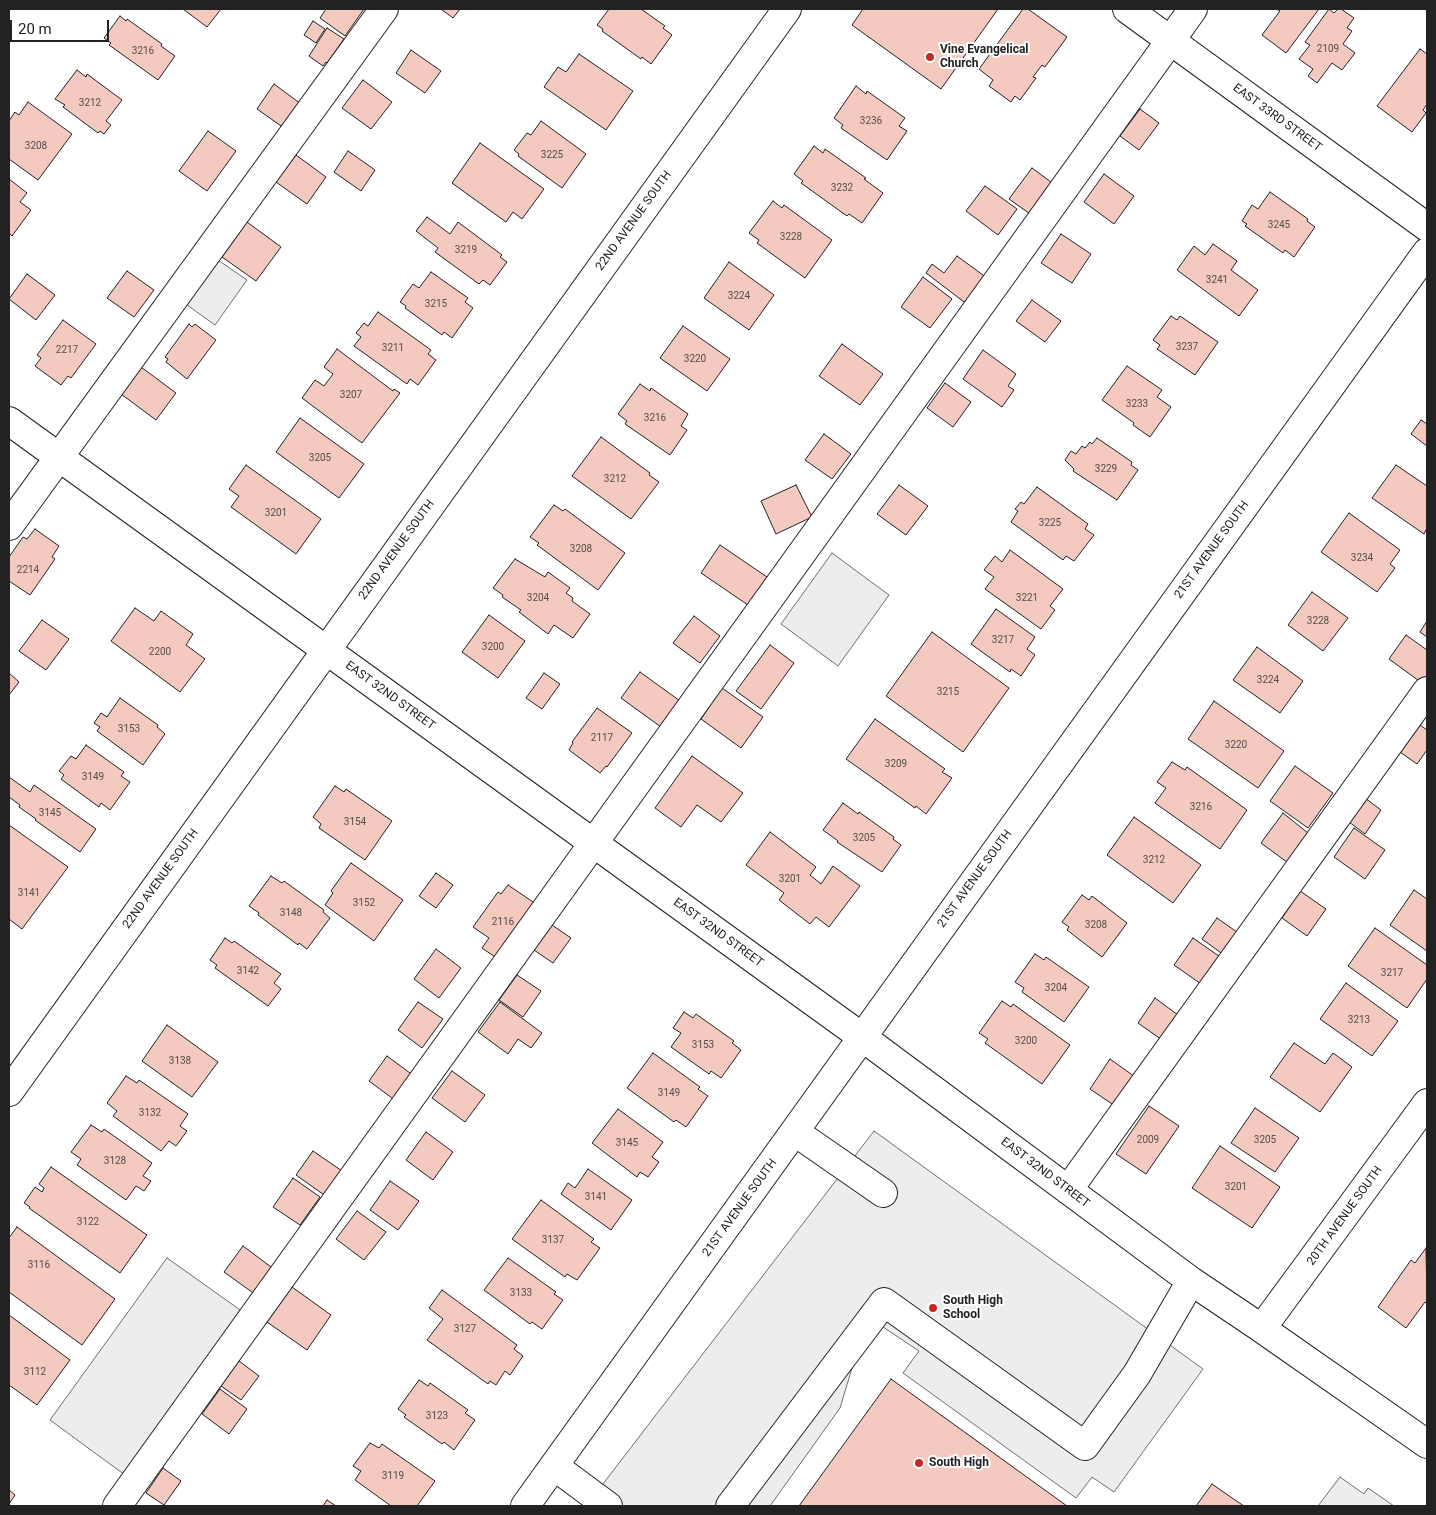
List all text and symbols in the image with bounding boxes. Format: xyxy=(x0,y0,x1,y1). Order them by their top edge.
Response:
scale bar xyxy=(12,10,111,42)
text: 20 m xyxy=(18,20,52,38)
place label: Vine Evangelical Church xyxy=(940,43,1028,71)
house number: 2109 xyxy=(1317,43,1339,55)
house number: 3216 xyxy=(132,45,154,57)
marker: Vine Evangelical Church xyxy=(924,51,936,63)
street label: EAST 33RD STREET xyxy=(1230,81,1324,155)
house number: 3212 xyxy=(79,97,101,109)
house number: 3236 xyxy=(860,115,882,127)
house number: 3208 xyxy=(25,140,47,152)
house number: 3225 xyxy=(541,149,563,161)
street label: 22ND AVENUE SOUTH xyxy=(593,168,675,274)
house number: 3232 xyxy=(831,182,853,194)
house number: 3245 xyxy=(1268,219,1290,231)
house number: 3228 xyxy=(780,231,802,243)
house number: 3219 xyxy=(455,244,477,256)
house number: 3241 xyxy=(1206,274,1228,286)
house number: 3224 xyxy=(728,290,750,302)
house number: 3215 xyxy=(425,298,447,310)
house number: 3237 xyxy=(1176,341,1198,353)
house number: 3211 xyxy=(382,342,404,354)
house number: 2217 xyxy=(56,344,78,356)
house number: 3220 xyxy=(684,353,706,365)
house number: 3207 xyxy=(340,389,362,401)
house number: 3233 xyxy=(1126,398,1148,410)
house number: 3216 xyxy=(644,412,666,424)
house number: 3205 xyxy=(309,452,331,464)
house number: 3229 xyxy=(1095,463,1117,475)
house number: 3212 xyxy=(604,473,626,485)
street label: 22ND AVENUE SOUTH xyxy=(356,497,438,603)
street label: 21ST AVENUE SOUTH xyxy=(1172,498,1252,602)
house number: 3201 xyxy=(265,507,287,519)
house number: 3225 xyxy=(1039,517,1061,529)
house number: 3208 xyxy=(570,543,592,555)
house number: 3234 xyxy=(1351,552,1373,564)
house number: 2214 xyxy=(17,564,39,576)
house number: 3204 xyxy=(527,592,549,604)
house number: 3221 xyxy=(1016,592,1038,604)
house number: 3228 xyxy=(1307,615,1329,627)
house number: 3217 xyxy=(992,634,1014,646)
house number: 3200 xyxy=(482,641,504,653)
house number: 2200 xyxy=(149,646,171,658)
street label: EAST 32ND STREET xyxy=(342,659,438,733)
house number: 3224 xyxy=(1257,674,1279,686)
house number: 3215 xyxy=(937,686,959,698)
house number: 3153 xyxy=(118,723,140,735)
house number: 2117 xyxy=(591,732,613,744)
house number: 3220 xyxy=(1225,739,1247,751)
house number: 3209 xyxy=(885,758,907,770)
house number: 3149 xyxy=(82,771,104,783)
house number: 3216 xyxy=(1190,801,1212,813)
house number: 3145 xyxy=(39,807,61,819)
house number: 3154 xyxy=(344,816,366,828)
street label: 22ND AVENUE SOUTH xyxy=(120,826,202,932)
street label: 21ST AVENUE SOUTH xyxy=(935,827,1015,931)
house number: 3205 xyxy=(853,832,875,844)
house number: 3212 xyxy=(1143,854,1165,866)
house number: 3201 xyxy=(779,873,801,885)
house number: 3141 xyxy=(18,887,40,899)
street label: EAST 32ND STREET xyxy=(670,896,766,970)
house number: 3152 xyxy=(353,897,375,909)
house number: 3148 xyxy=(280,907,302,919)
house number: 2116 xyxy=(492,916,514,928)
house number: 3208 xyxy=(1085,919,1107,931)
house number: 3142 xyxy=(237,965,259,977)
house number: 3217 xyxy=(1381,967,1403,979)
house number: 3204 xyxy=(1045,982,1067,994)
house number: 3213 xyxy=(1348,1014,1370,1026)
house number: 3200 xyxy=(1015,1035,1037,1047)
house number: 3153 xyxy=(692,1039,714,1051)
house number: 3138 xyxy=(169,1055,191,1067)
house number: 3149 xyxy=(658,1087,680,1099)
house number: 3132 xyxy=(139,1107,161,1119)
house number: 2009 xyxy=(1137,1134,1159,1146)
house number: 3205 xyxy=(1254,1134,1276,1146)
street label: EAST 32ND STREET xyxy=(998,1135,1092,1211)
house number: 3145 xyxy=(616,1137,638,1149)
house number: 3128 xyxy=(104,1155,126,1167)
street label: 21ST AVENUE SOUTH xyxy=(700,1156,780,1260)
street label: 20TH AVENUE SOUTH xyxy=(1304,1164,1386,1268)
house number: 3201 xyxy=(1225,1181,1247,1193)
house number: 3141 xyxy=(585,1191,607,1203)
house number: 3122 xyxy=(77,1216,99,1228)
house number: 3137 xyxy=(542,1234,564,1246)
house number: 3116 xyxy=(28,1259,50,1271)
house number: 3133 xyxy=(510,1287,532,1299)
place label: South High School xyxy=(943,1294,1003,1322)
marker: South High School xyxy=(927,1302,939,1314)
house number: 3127 xyxy=(454,1323,476,1335)
house number: 3112 xyxy=(24,1366,46,1378)
house number: 3123 xyxy=(426,1410,448,1422)
place label: South High xyxy=(929,1456,989,1470)
marker: South High xyxy=(913,1457,925,1469)
house number: 3119 xyxy=(382,1470,404,1482)

